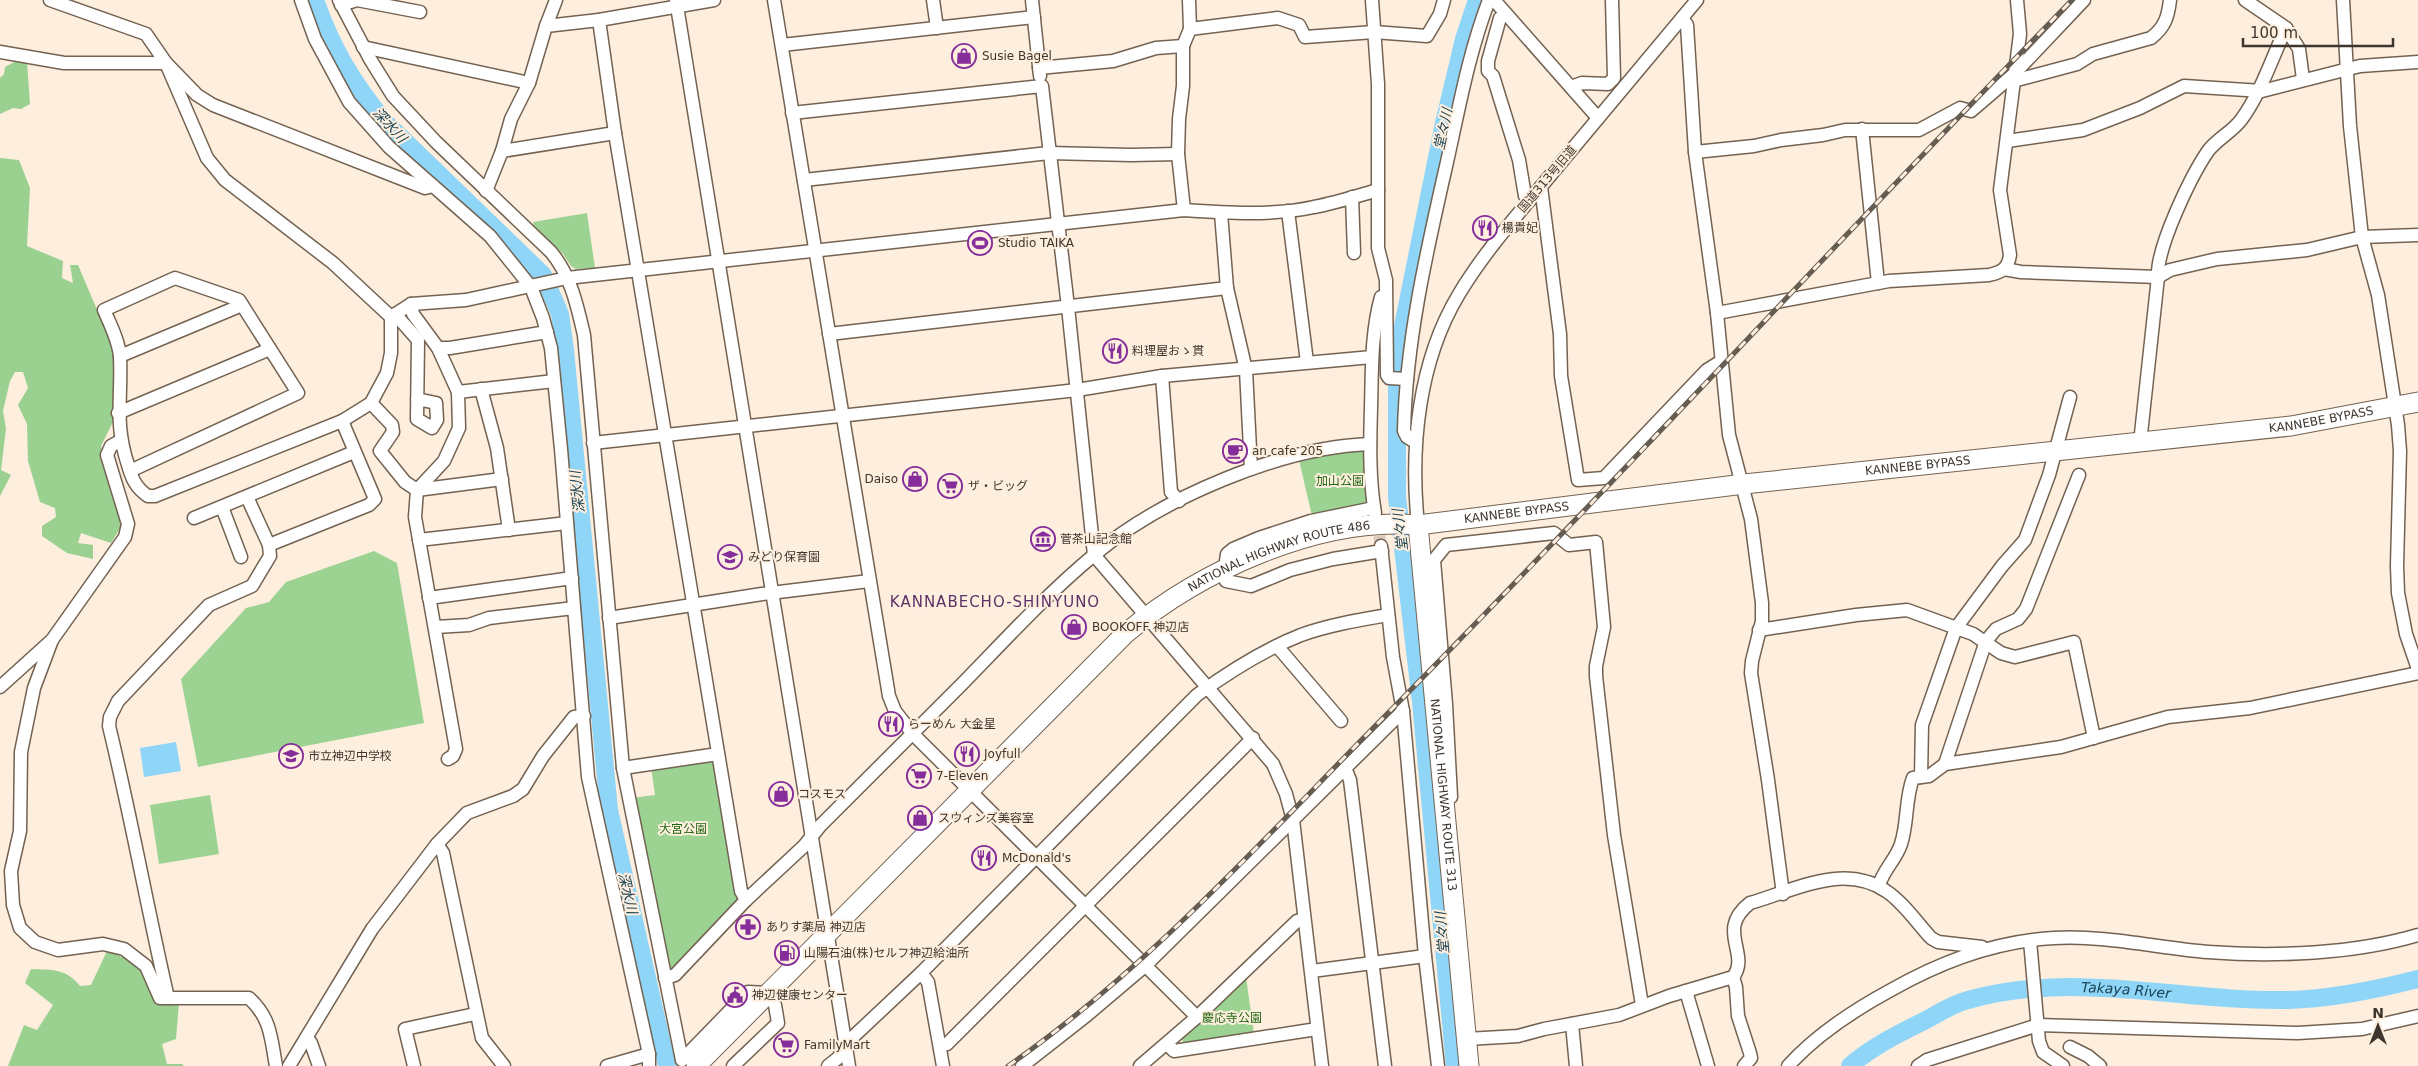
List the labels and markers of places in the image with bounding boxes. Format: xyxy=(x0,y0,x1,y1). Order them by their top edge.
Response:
shop icon: Susie Bagel xyxy=(951,43,977,69)
place label: Susie Bagel xyxy=(982,49,1052,63)
restaurant icon: 楊貴妃 xyxy=(1472,215,1498,241)
place label: 楊貴妃 xyxy=(1502,221,1538,235)
sports icon: Studio TAIKA xyxy=(967,230,993,256)
place label: Studio TAIKA xyxy=(998,236,1075,250)
restaurant icon: 料理屋おゝ貫 xyxy=(1102,338,1128,364)
place label: 料理屋おゝ貫 xyxy=(1132,344,1204,358)
cafe icon: an cafe 205 xyxy=(1222,438,1248,464)
place label: an cafe 205 xyxy=(1252,444,1323,458)
shop icon: Daiso xyxy=(902,466,928,492)
place label: Daiso xyxy=(864,472,898,486)
supermarket icon: ザ・ビッグ xyxy=(937,473,963,499)
place label: ザ・ビッグ xyxy=(968,479,1028,493)
museum icon: 菅茶山記念館 xyxy=(1030,526,1056,552)
place label: 菅茶山記念館 xyxy=(1060,532,1132,546)
school or university icon: みどり保育園 xyxy=(717,544,743,570)
place label: みどり保育園 xyxy=(748,550,820,564)
shop icon: BOOKOFF 神辺店 xyxy=(1061,614,1087,640)
place label: BOOKOFF 神辺店 xyxy=(1092,620,1189,634)
restaurant icon: らーめん 大金星 xyxy=(878,711,904,737)
place label: らーめん 大金星 xyxy=(908,717,996,731)
restaurant icon: Joyfull xyxy=(954,741,980,767)
school or university icon: 市立神辺中学校 xyxy=(278,743,304,769)
place label: Joyfull xyxy=(983,747,1020,761)
place label: 市立神辺中学校 xyxy=(308,749,392,763)
supermarket icon: 7-Eleven xyxy=(906,763,932,789)
place label: 7-Eleven xyxy=(936,769,988,783)
shop icon: コスモス xyxy=(768,781,794,807)
place label: コスモス xyxy=(798,787,846,801)
shop icon: スウィンズ美容室 xyxy=(907,805,933,831)
place label: スウィンズ美容室 xyxy=(938,811,1034,825)
restaurant icon: McDonald's xyxy=(971,845,997,871)
place label: McDonald's xyxy=(1002,851,1071,865)
pharmacy icon: ありす薬局 神辺店 xyxy=(735,914,761,940)
place label: ありす薬局 神辺店 xyxy=(766,920,866,934)
fuel station icon: 山陽石油(株)セルフ神辺給油所 xyxy=(774,940,800,966)
place label: 山陽石油(株)セルフ神辺給油所 xyxy=(804,946,969,960)
public building icon: 神辺健康センター xyxy=(722,982,748,1008)
place label: 神辺健康センター xyxy=(752,988,848,1002)
supermarket icon: FamilyMart xyxy=(773,1032,799,1058)
place label: FamilyMart xyxy=(804,1038,870,1052)

